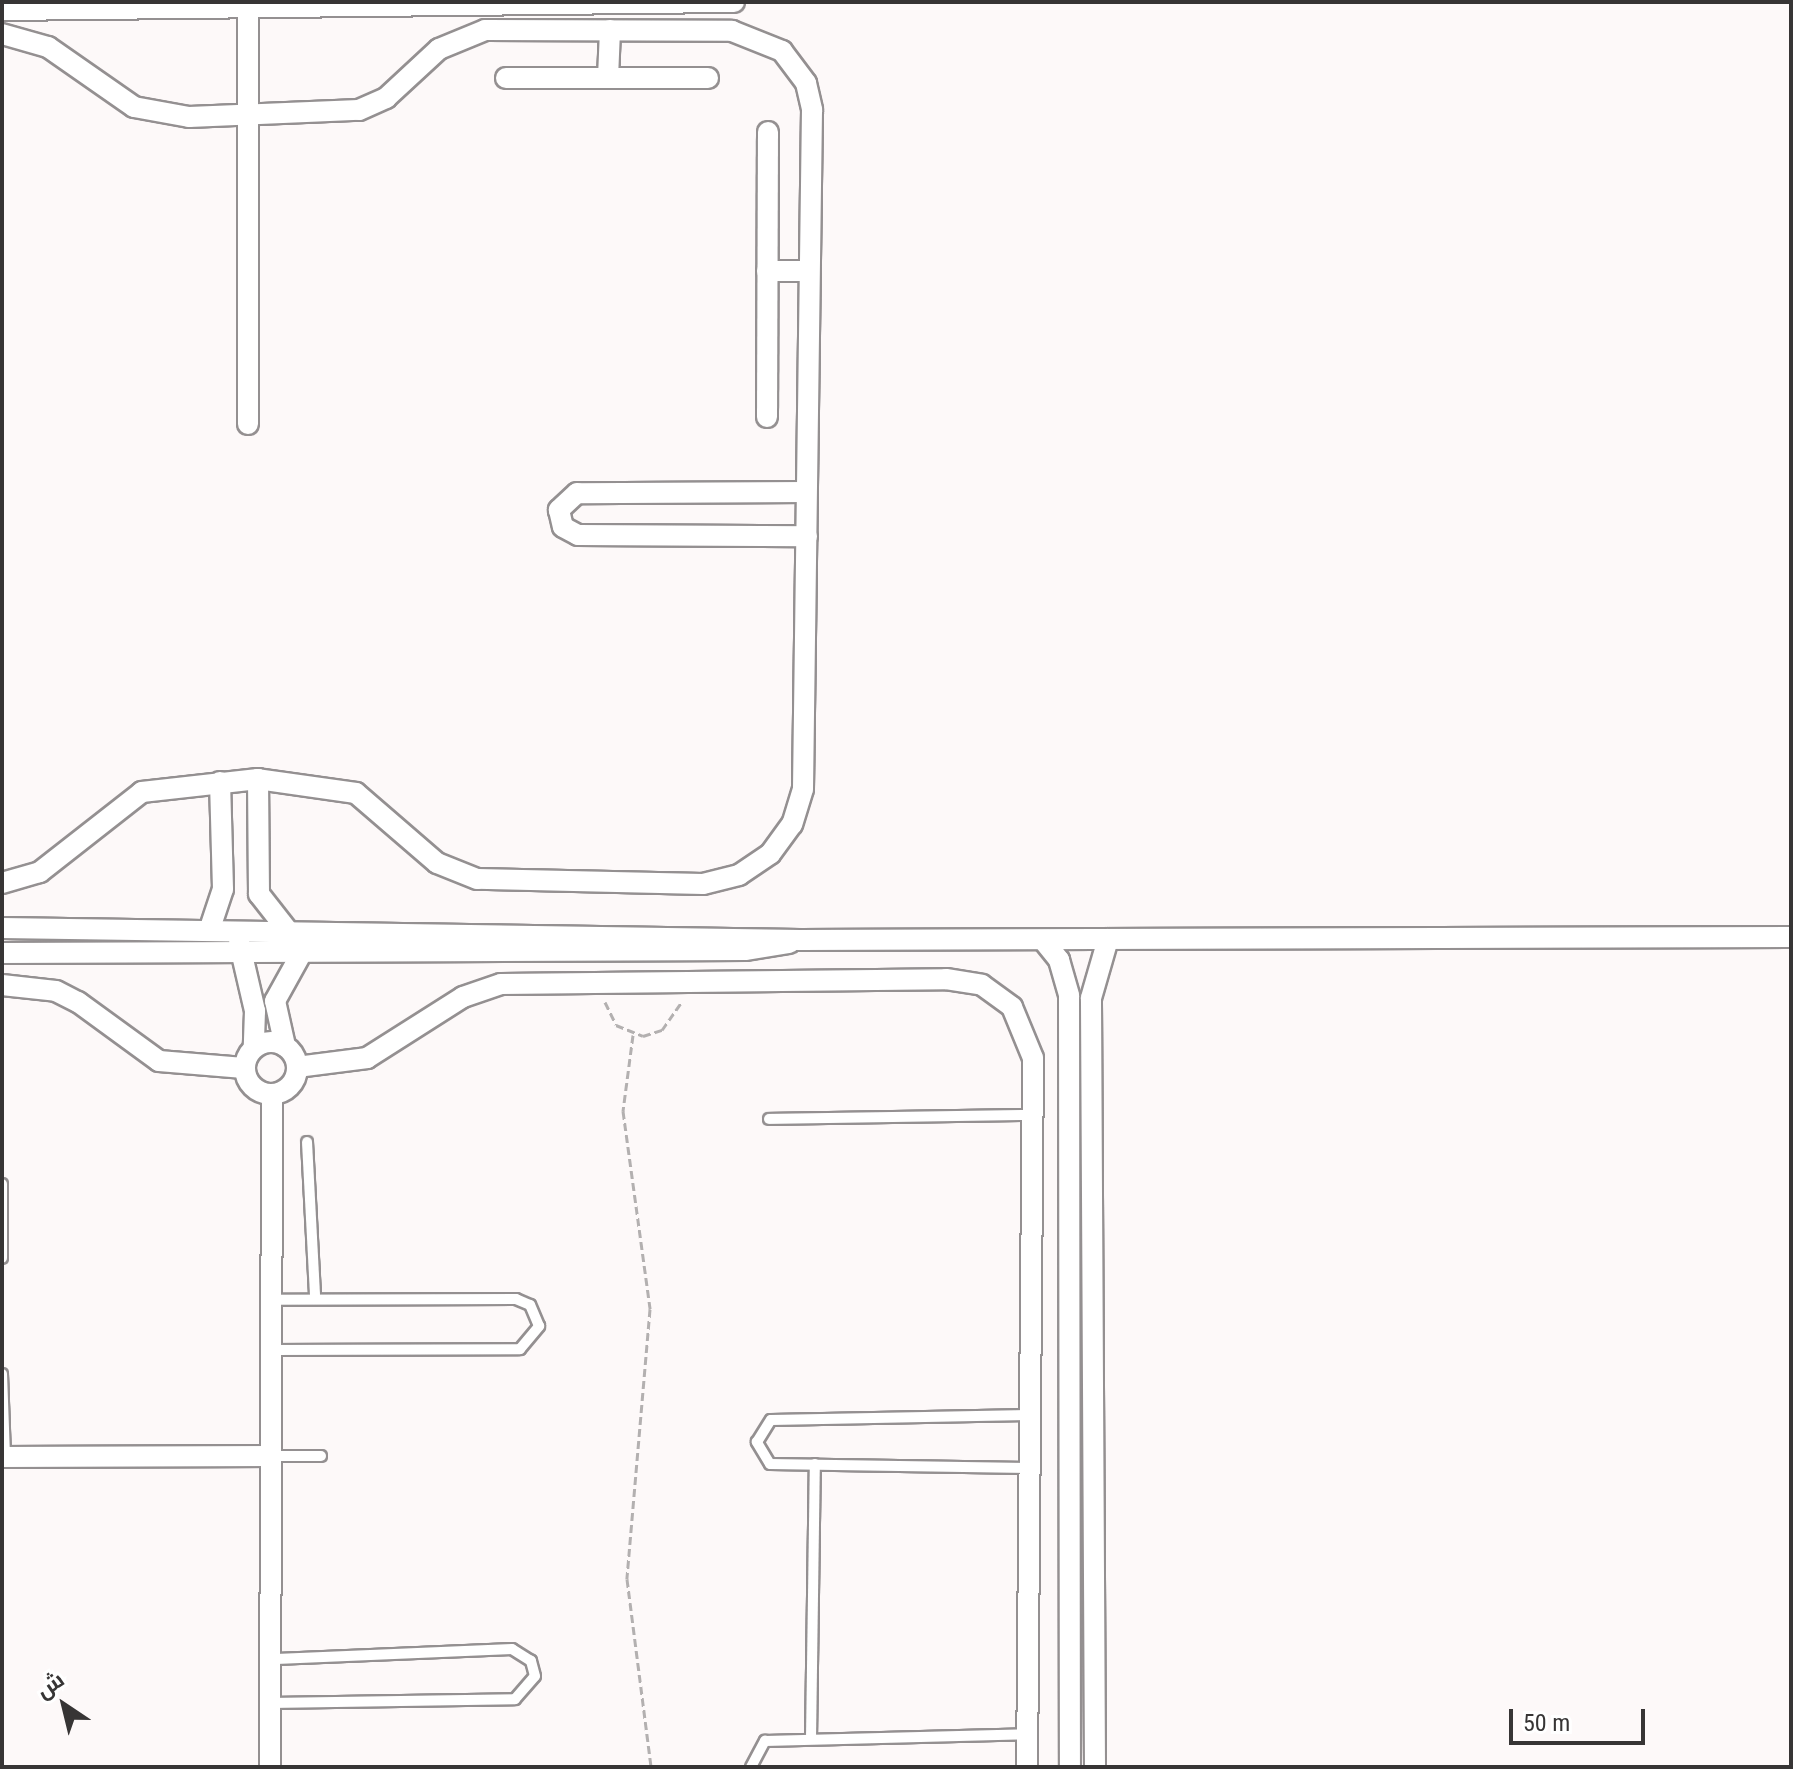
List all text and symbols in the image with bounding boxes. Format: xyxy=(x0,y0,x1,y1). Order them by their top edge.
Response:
north arrow xyxy=(24,1665,104,1745)
text: ش xyxy=(31,1667,69,1703)
scale bar xyxy=(1513,1693,1649,1743)
text: 50 m xyxy=(1523,1709,1570,1737)

